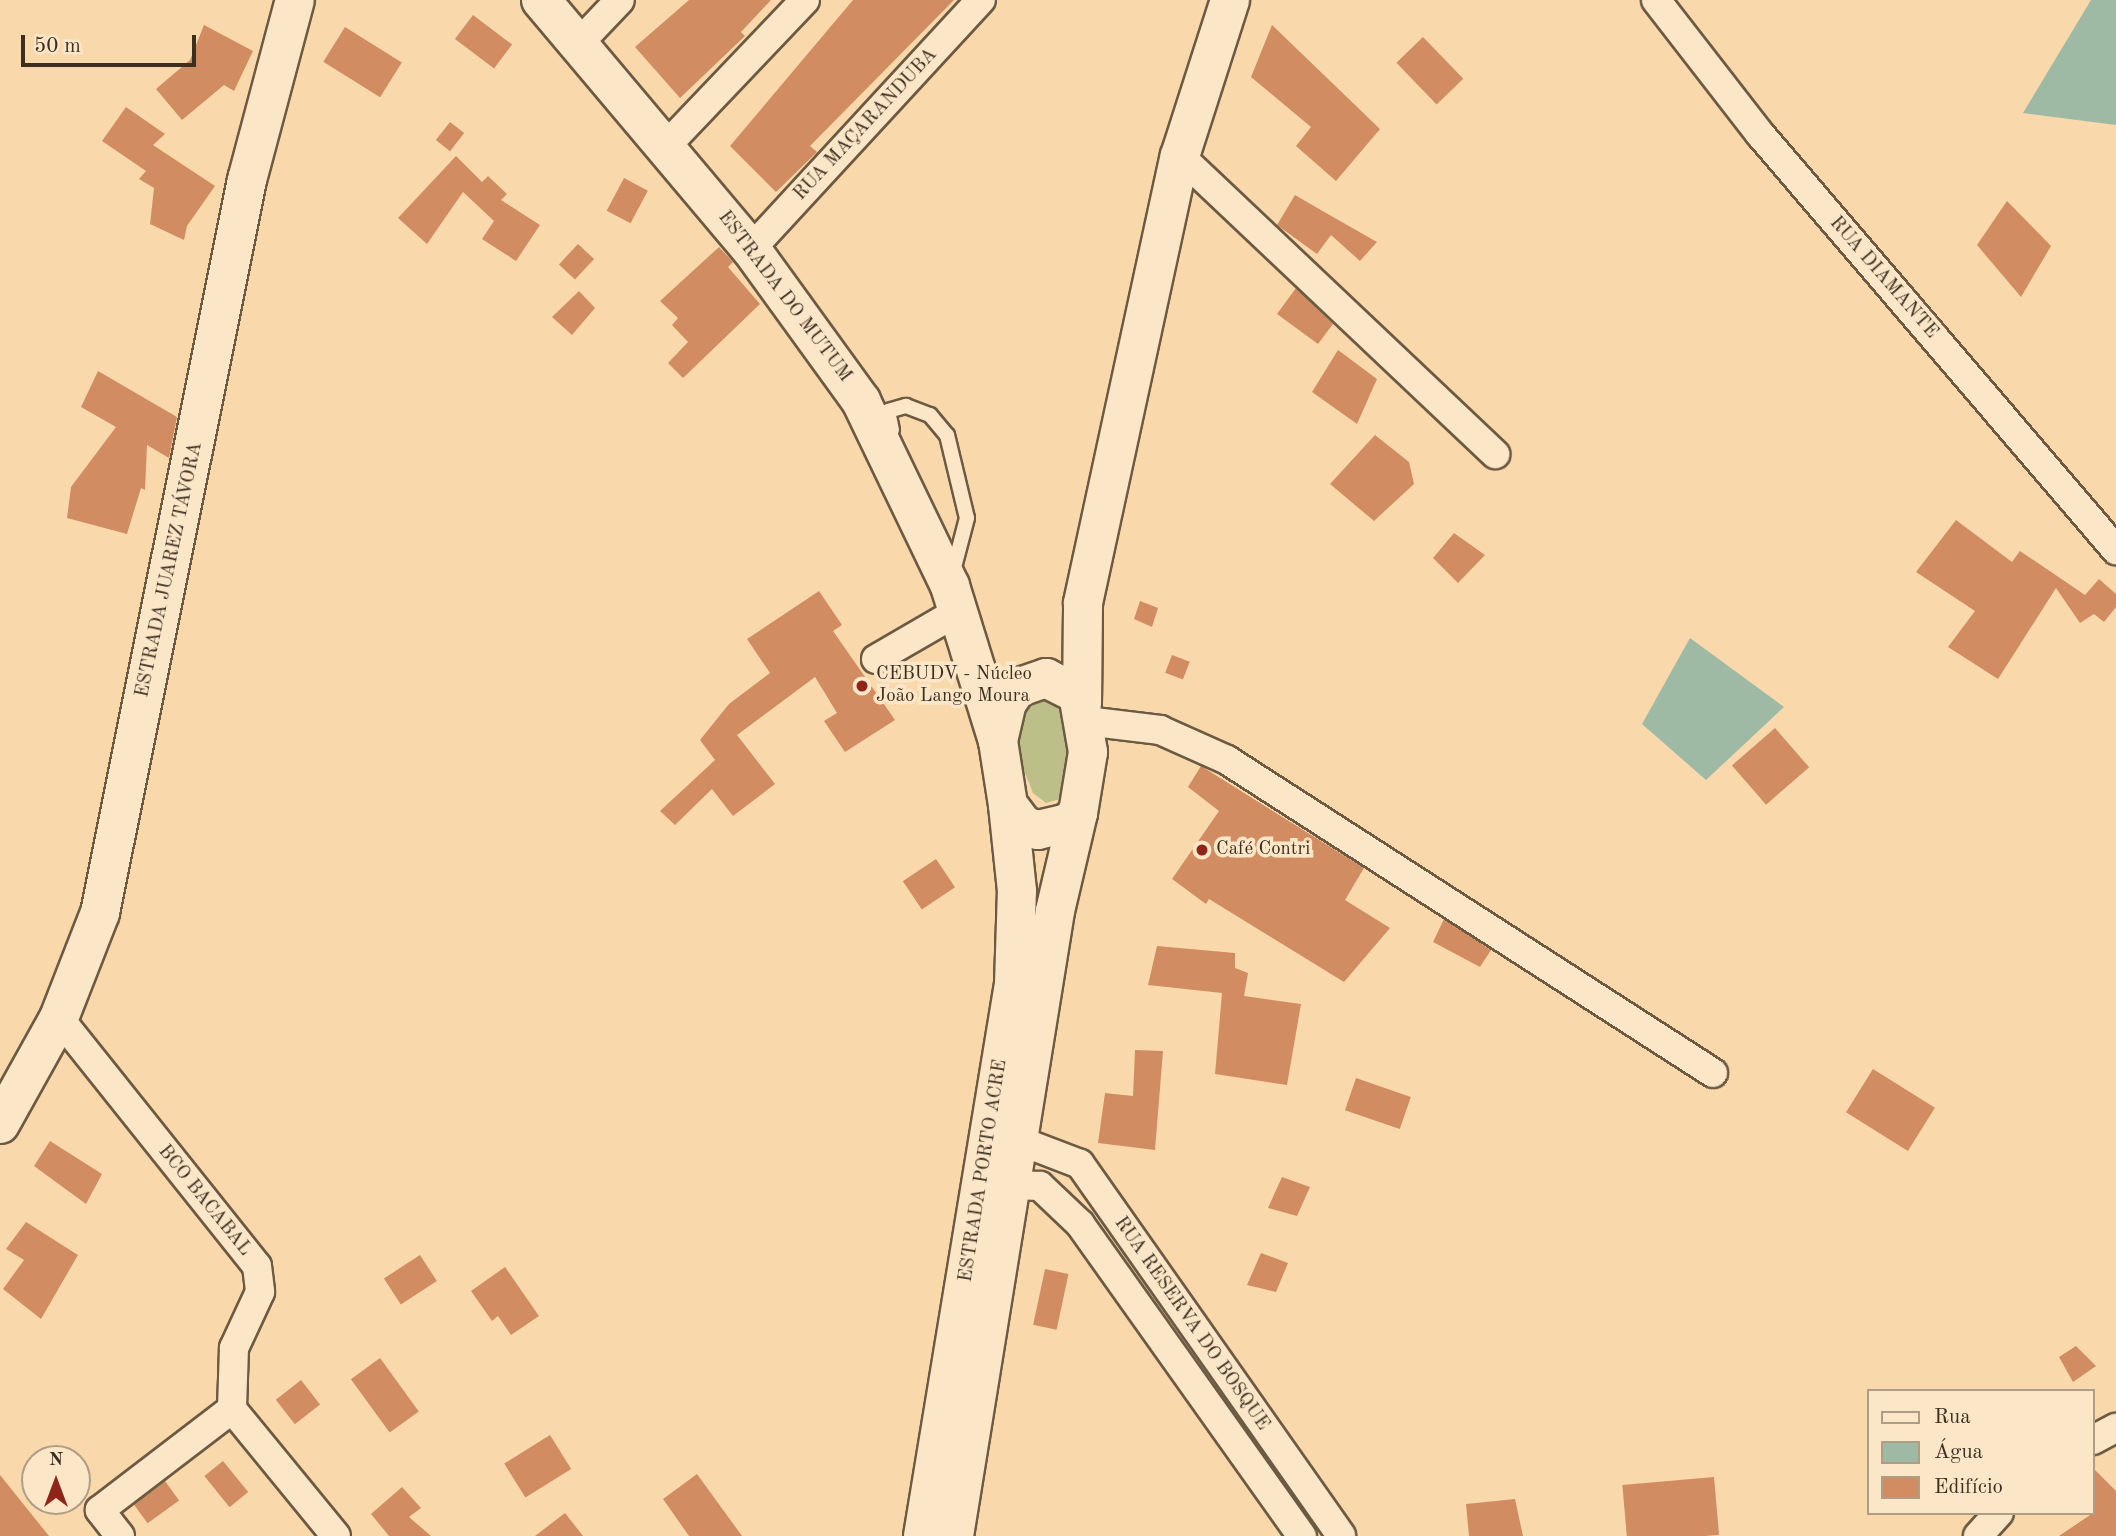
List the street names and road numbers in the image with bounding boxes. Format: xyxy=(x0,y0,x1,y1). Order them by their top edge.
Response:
street label: RUA MAÇARANDUBA xyxy=(789,44,943,206)
street label: ESTRADA DO MUTUM xyxy=(712,207,856,387)
street label: RUA DIAMANTE xyxy=(1824,212,1942,344)
street label: ESTRADA JUAREZ TÁVORA xyxy=(132,440,208,700)
street label: ESTRADA PORTO ACRE xyxy=(955,1058,1013,1284)
street label: BCO BACABAL xyxy=(152,1141,256,1261)
street label: RUA RESERVA DO BOSQUE xyxy=(1108,1213,1274,1435)

